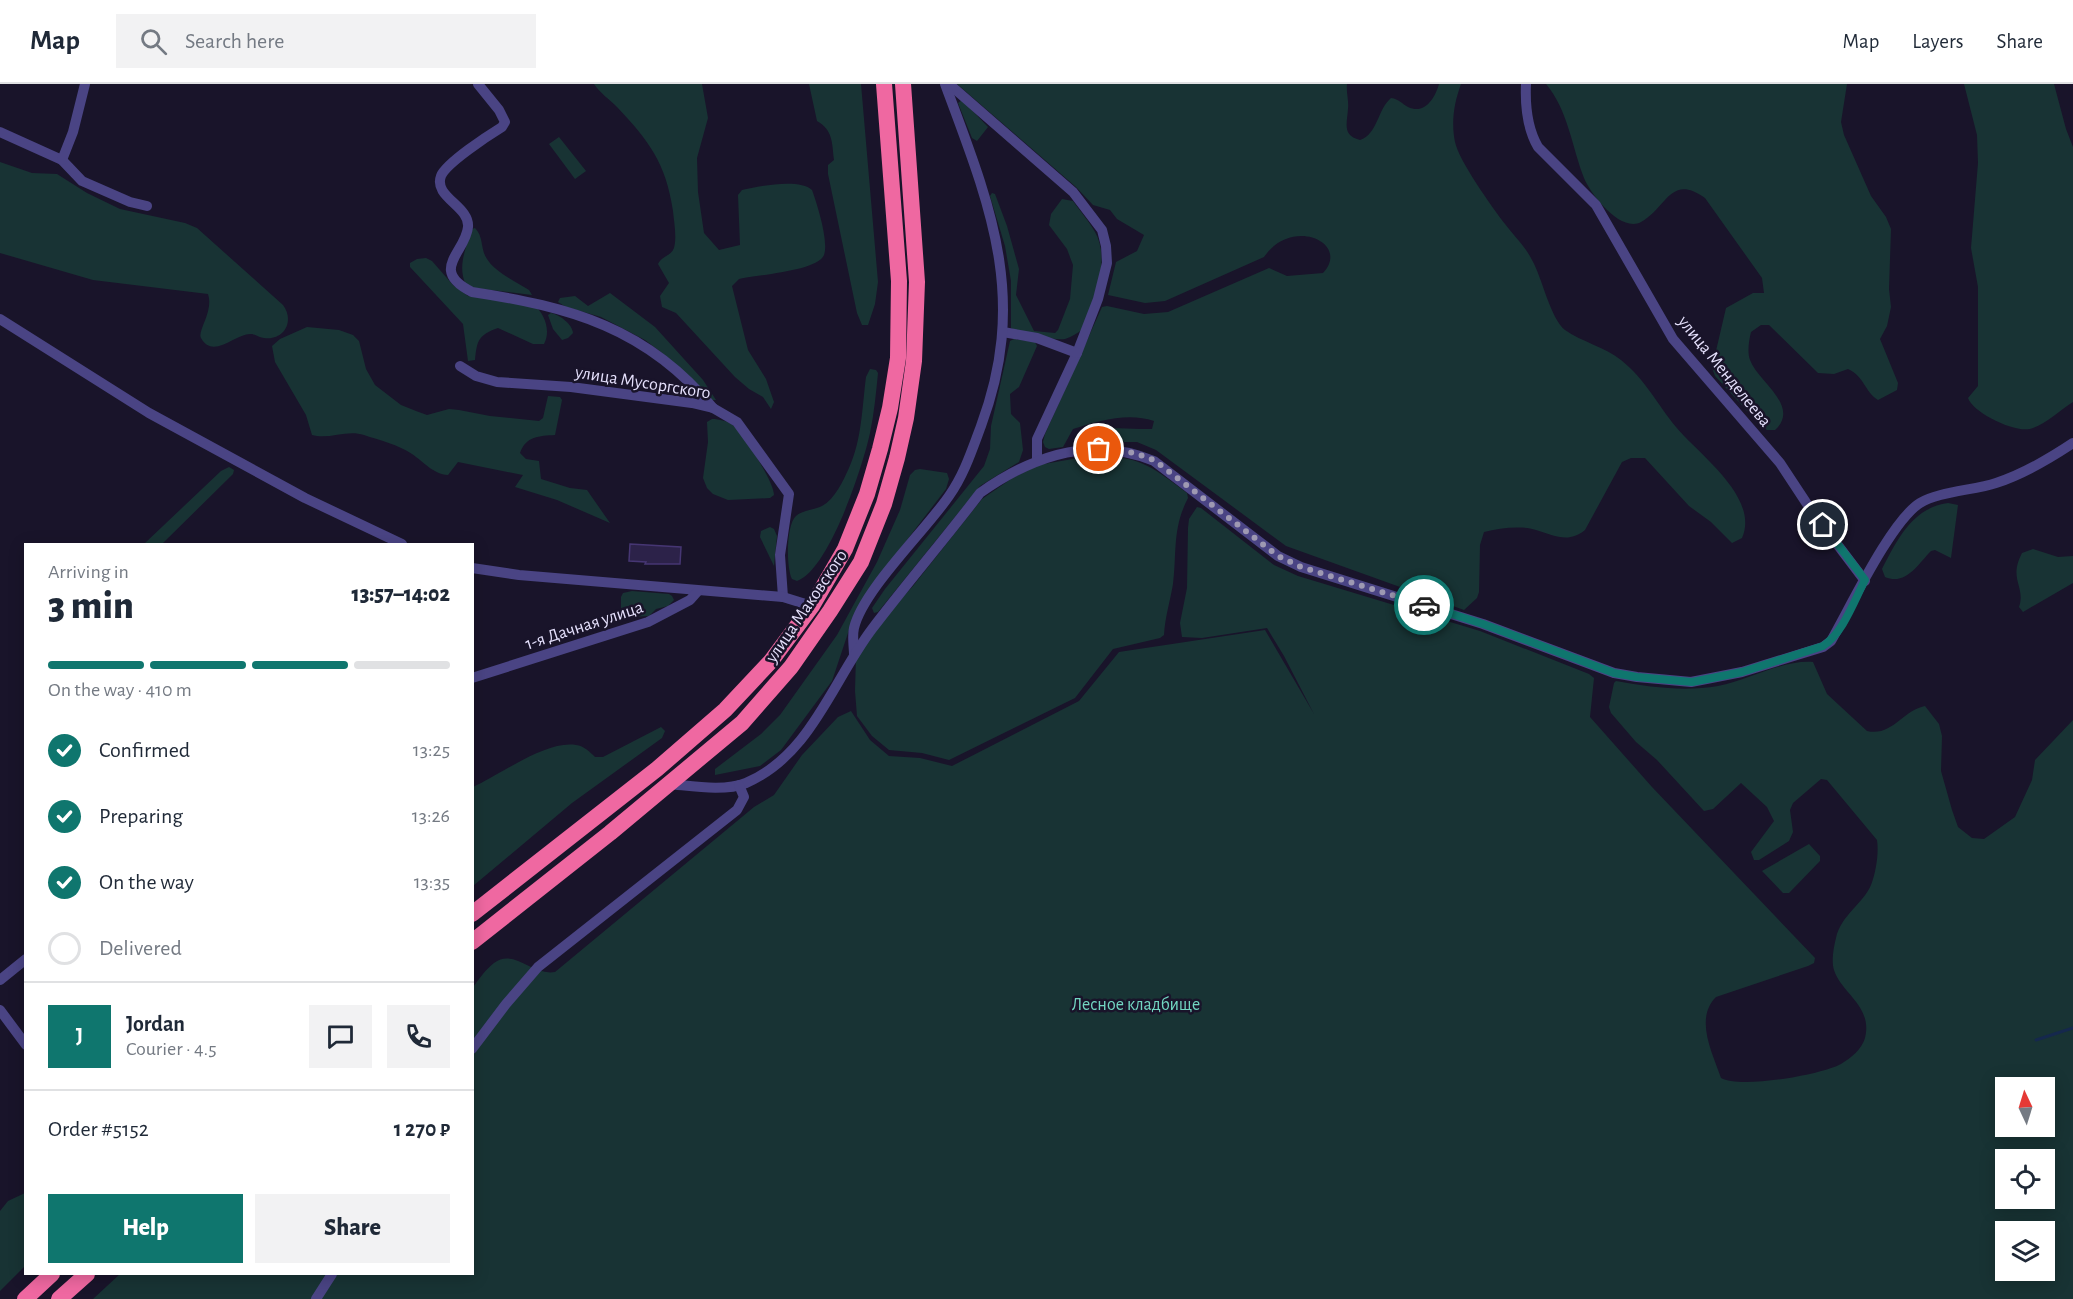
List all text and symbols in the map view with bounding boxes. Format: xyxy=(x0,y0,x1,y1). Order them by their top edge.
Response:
search box xyxy=(116,14,536,68)
icon: search xyxy=(137,25,170,58)
text: Map xyxy=(30,27,80,55)
text: Search here xyxy=(185,30,284,52)
text: Map xyxy=(1843,31,1879,52)
text: Layers xyxy=(1912,31,1963,52)
text: Share xyxy=(1996,31,2043,52)
street label: улица Менделеева xyxy=(1674,312,1774,431)
street label: улица Мусоргского xyxy=(573,363,712,403)
pin xyxy=(1073,423,1124,474)
icon: bag xyxy=(1082,432,1115,465)
pin xyxy=(1797,499,1848,550)
icon: home xyxy=(1806,508,1839,541)
street label: улица Маковского xyxy=(762,547,851,667)
text: Arriving in xyxy=(48,562,129,582)
courier xyxy=(1394,575,1454,635)
text: 13:57–14:02 xyxy=(352,583,450,605)
text: 3 min xyxy=(48,587,134,626)
icon: car xyxy=(1408,589,1441,622)
street label: 1-я Дачная улица xyxy=(523,598,646,653)
text: On the way · 410 m xyxy=(48,680,192,700)
icon: check xyxy=(48,734,81,767)
text: Confirmed xyxy=(99,739,190,761)
text: 13:25 xyxy=(413,740,450,760)
icon: check xyxy=(48,800,81,833)
text: Preparing xyxy=(99,805,183,827)
text: 13:26 xyxy=(412,806,450,826)
icon: check xyxy=(48,866,81,899)
text: On the way xyxy=(99,871,194,893)
text: 13:35 xyxy=(414,872,450,892)
text: Delivered xyxy=(99,937,182,959)
park label: Лесное кладбище xyxy=(1072,995,1200,1014)
button: chat xyxy=(309,1005,372,1068)
button: phone xyxy=(387,1005,450,1068)
text: Jordan xyxy=(126,1013,185,1035)
text: J xyxy=(76,1025,83,1047)
text: Courier · 4.5 xyxy=(126,1039,217,1059)
north arrow xyxy=(1995,1077,2055,1137)
map controls xyxy=(1995,1077,2055,1281)
text: Order #5152 xyxy=(48,1118,149,1140)
text: 1 270 ₽ xyxy=(394,1118,450,1140)
button: locate xyxy=(1995,1149,2055,1209)
button: Help xyxy=(48,1194,243,1263)
button: Share xyxy=(255,1194,450,1263)
button: layers xyxy=(1995,1221,2055,1281)

